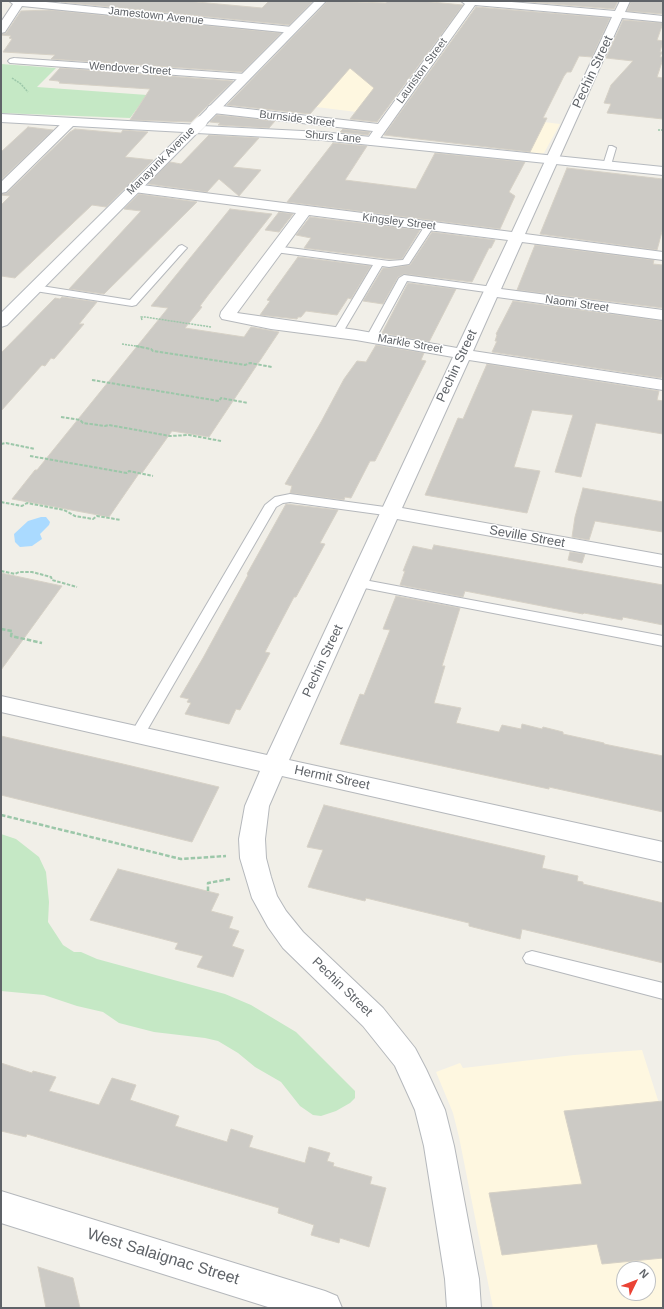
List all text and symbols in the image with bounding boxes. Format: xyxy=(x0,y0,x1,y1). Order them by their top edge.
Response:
street label: Jamestown Avenue xyxy=(108,4,204,28)
street label: Pechin Street xyxy=(569,33,617,111)
street label: Lauriston Street xyxy=(394,36,450,106)
street label: Wendover Street xyxy=(88,60,172,78)
street label: Burnside Street xyxy=(259,108,335,130)
street label: Manayunk Avenue xyxy=(124,124,198,198)
street label: Shurs Lane xyxy=(304,128,362,146)
street label: Kingsley Street xyxy=(361,211,437,233)
street label: Naomi Street xyxy=(544,293,610,315)
street label: Pechin Street xyxy=(433,327,481,405)
street label: Markle Street xyxy=(377,332,443,356)
street label: Seville Street xyxy=(488,523,566,551)
street label: Pechin Street xyxy=(299,622,347,700)
street label: Hermit Street xyxy=(293,762,371,794)
street label: Pechin Street xyxy=(309,954,375,1020)
street label: West Salaignac Street xyxy=(85,1225,241,1289)
north arrow xyxy=(616,1261,656,1301)
text: N xyxy=(637,1266,651,1280)

